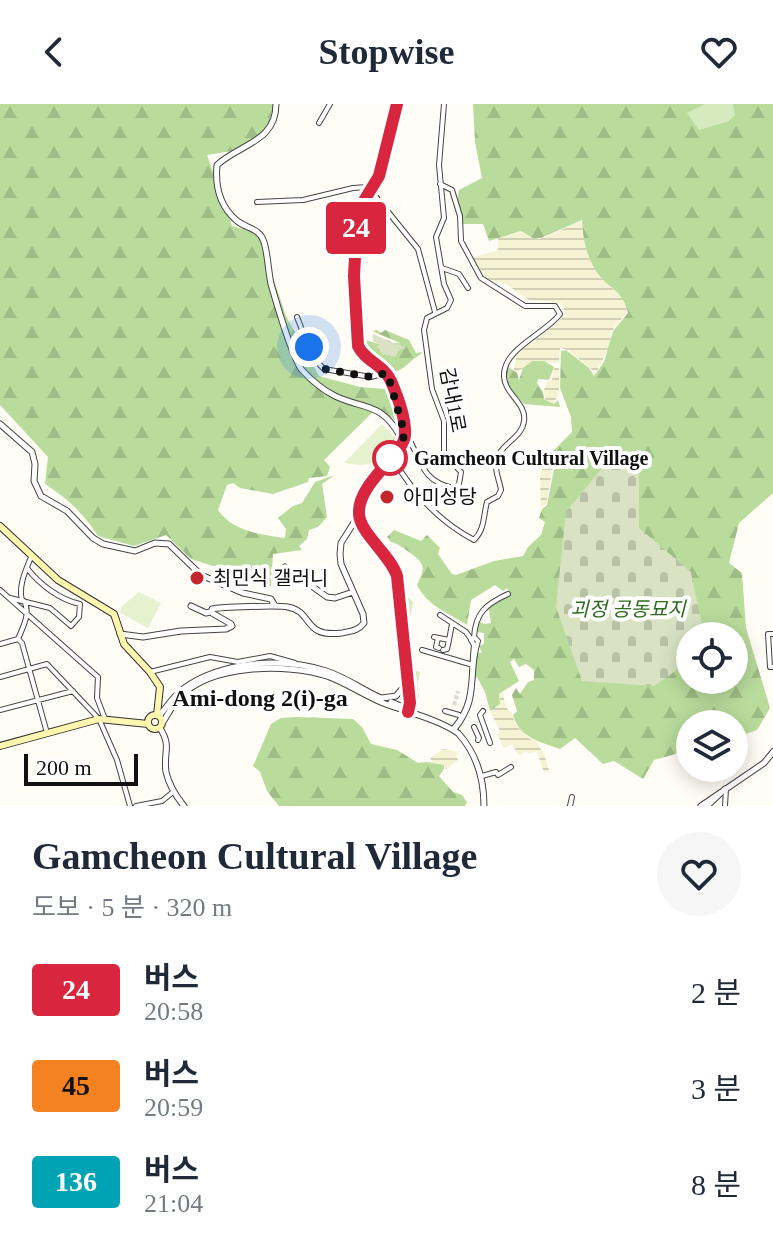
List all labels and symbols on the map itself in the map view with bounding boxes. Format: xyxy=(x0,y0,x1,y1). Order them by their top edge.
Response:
line badge: 24 xyxy=(320,202,392,254)
your location xyxy=(289,327,329,367)
street label: 감내1로 xyxy=(436,366,470,434)
marker: Gamcheon Cultural Village xyxy=(373,441,407,475)
place label: Gamcheon Cultural Village xyxy=(414,447,649,470)
place label: 아미성당 xyxy=(403,486,477,508)
marker: 아미성당 xyxy=(378,488,396,506)
place label: 최민식 갤러니 xyxy=(213,567,328,589)
marker: 최민식 갤러니 xyxy=(188,569,206,587)
park label: 괴정 공동묘지 xyxy=(570,598,687,620)
district label: Ami-dong 2(i)-ga xyxy=(172,685,348,711)
scale bar xyxy=(24,750,138,786)

